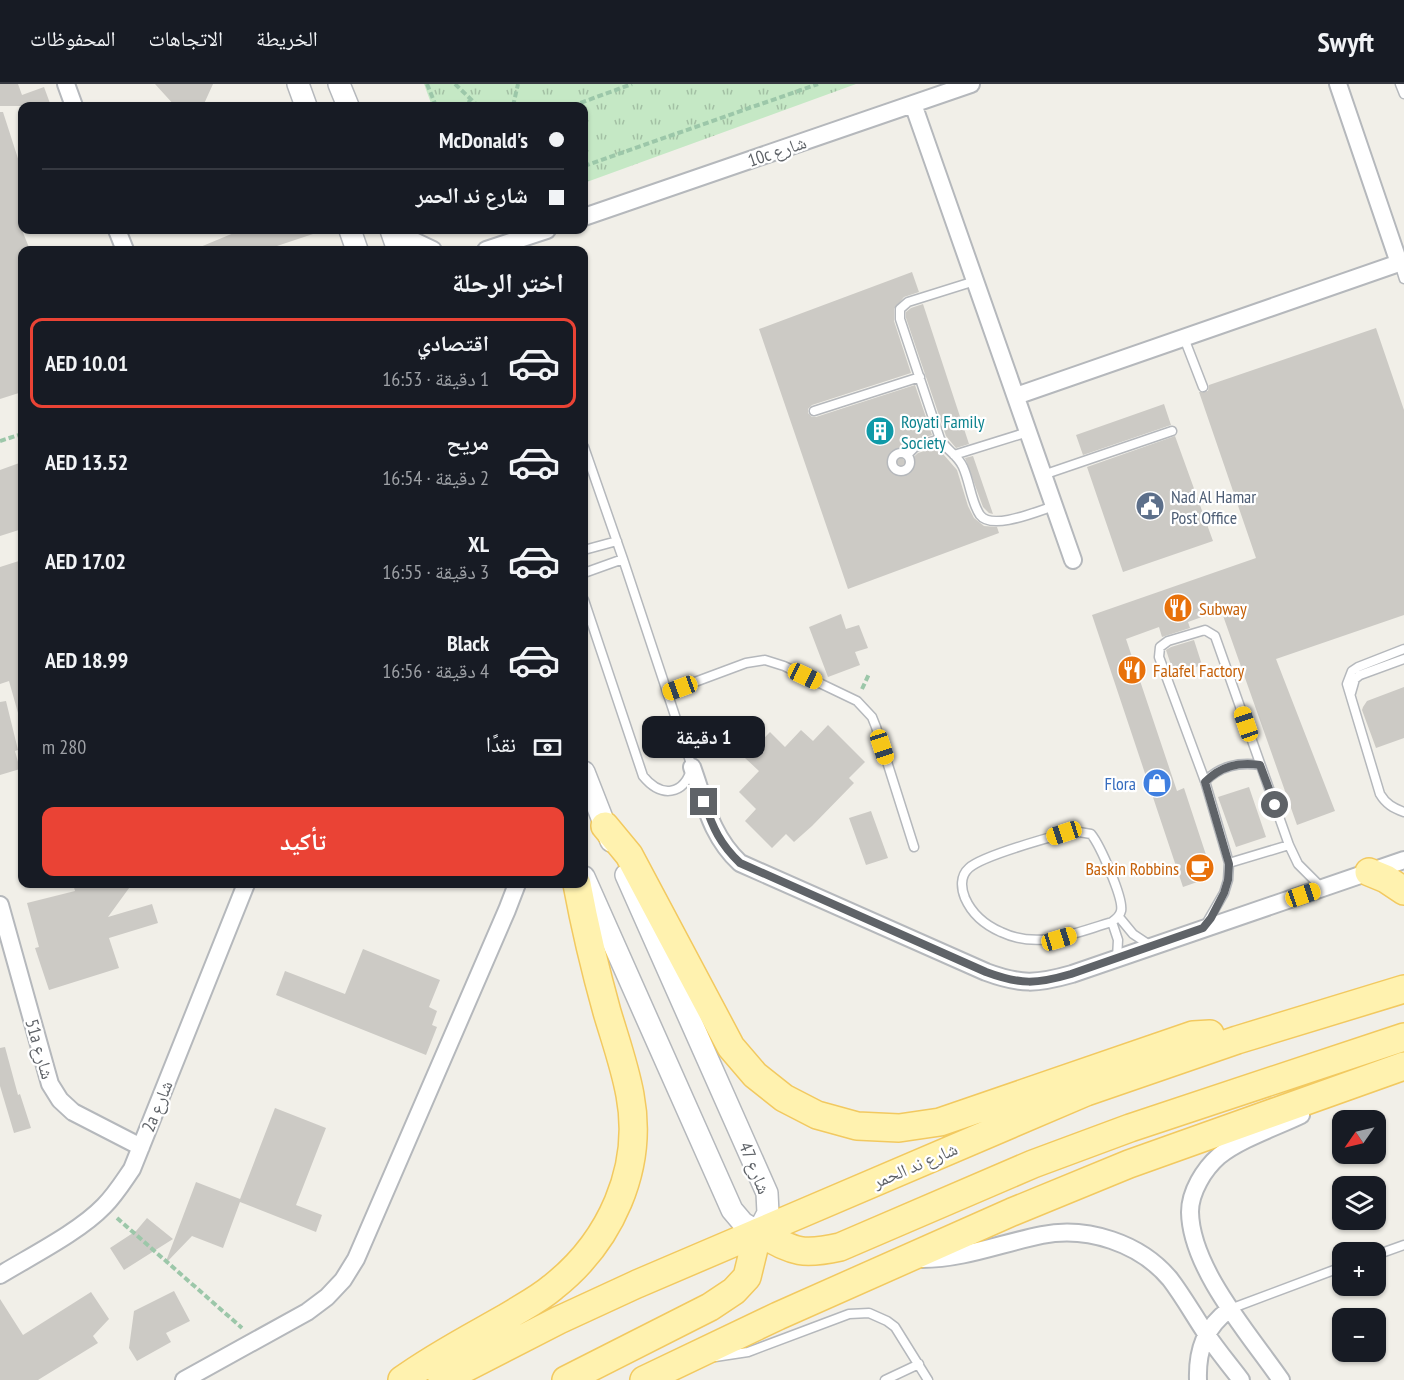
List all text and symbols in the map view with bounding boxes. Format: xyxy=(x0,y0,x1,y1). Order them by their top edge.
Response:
text: Swyft xyxy=(1317,23,1374,60)
text: المحفوظات xyxy=(30,25,115,52)
text: الاتجاهات xyxy=(148,25,223,52)
text: الخريطة xyxy=(256,25,318,52)
text: McDonald's xyxy=(439,126,528,154)
street label: 10c شارع xyxy=(745,130,809,172)
text: شارع ند الحمر xyxy=(416,181,528,209)
text: اختر الرحلة xyxy=(452,265,564,299)
text: اقتصادي xyxy=(417,329,489,357)
icon: car xyxy=(507,336,561,390)
text: AED 10.01 xyxy=(45,349,128,377)
text: 1 دقيقة · 16:53 xyxy=(382,366,489,392)
place label: Royati Family Society xyxy=(901,410,985,454)
building icon: Royati Family Society xyxy=(864,415,896,447)
text: مريح xyxy=(446,428,489,456)
icon: car xyxy=(507,435,561,489)
text: AED 13.52 xyxy=(45,448,128,476)
text: 2 دقيقة · 16:54 xyxy=(382,465,489,491)
place label: Nad Al Hamar Post Office xyxy=(1171,485,1256,529)
public building icon: Nad Al Hamar Post Office xyxy=(1134,490,1166,522)
text: XL xyxy=(468,530,489,558)
icon: car xyxy=(507,534,561,588)
text: AED 17.02 xyxy=(45,547,126,575)
text: 3 دقيقة · 16:55 xyxy=(382,559,489,585)
restaurant icon: Subway xyxy=(1162,592,1194,624)
place label: Subway xyxy=(1199,597,1247,620)
text: Black xyxy=(447,629,489,657)
icon: car xyxy=(507,633,561,687)
text: AED 18.99 xyxy=(45,646,128,674)
restaurant icon: Falafel Factory xyxy=(1116,654,1148,686)
text: 4 دقيقة · 16:56 xyxy=(382,658,489,684)
place label: Falafel Factory xyxy=(1153,659,1245,682)
car xyxy=(785,660,825,692)
car xyxy=(660,673,700,703)
car xyxy=(1232,704,1260,744)
callout: 1 دقيقة xyxy=(642,715,766,757)
text: 1 دقيقة xyxy=(676,724,731,750)
car xyxy=(868,727,896,767)
text: نقدًا xyxy=(486,730,516,758)
icon: cash xyxy=(531,731,564,764)
text: 280 m xyxy=(42,734,86,760)
shop icon: Flora xyxy=(1141,767,1173,799)
place label: Flora xyxy=(1104,772,1136,795)
route end xyxy=(690,788,717,815)
route start xyxy=(1261,791,1288,818)
button: تأكيد xyxy=(42,807,564,876)
car xyxy=(1044,819,1084,847)
cafe icon: Baskin Robbins xyxy=(1184,852,1216,884)
place label: Baskin Robbins xyxy=(1085,857,1179,880)
car xyxy=(1283,881,1323,909)
car xyxy=(1039,925,1079,953)
street label: 51a شارع xyxy=(20,1016,60,1082)
street label: 2a شارع xyxy=(136,1077,178,1135)
north arrow xyxy=(1332,1110,1386,1164)
map controls xyxy=(1332,1110,1386,1362)
street label: شارع ند الحمر xyxy=(868,1137,961,1194)
street label: شارع 47 xyxy=(734,1139,776,1197)
button: layers xyxy=(1332,1176,1386,1230)
button: + xyxy=(1332,1242,1386,1296)
button: − xyxy=(1332,1308,1386,1362)

